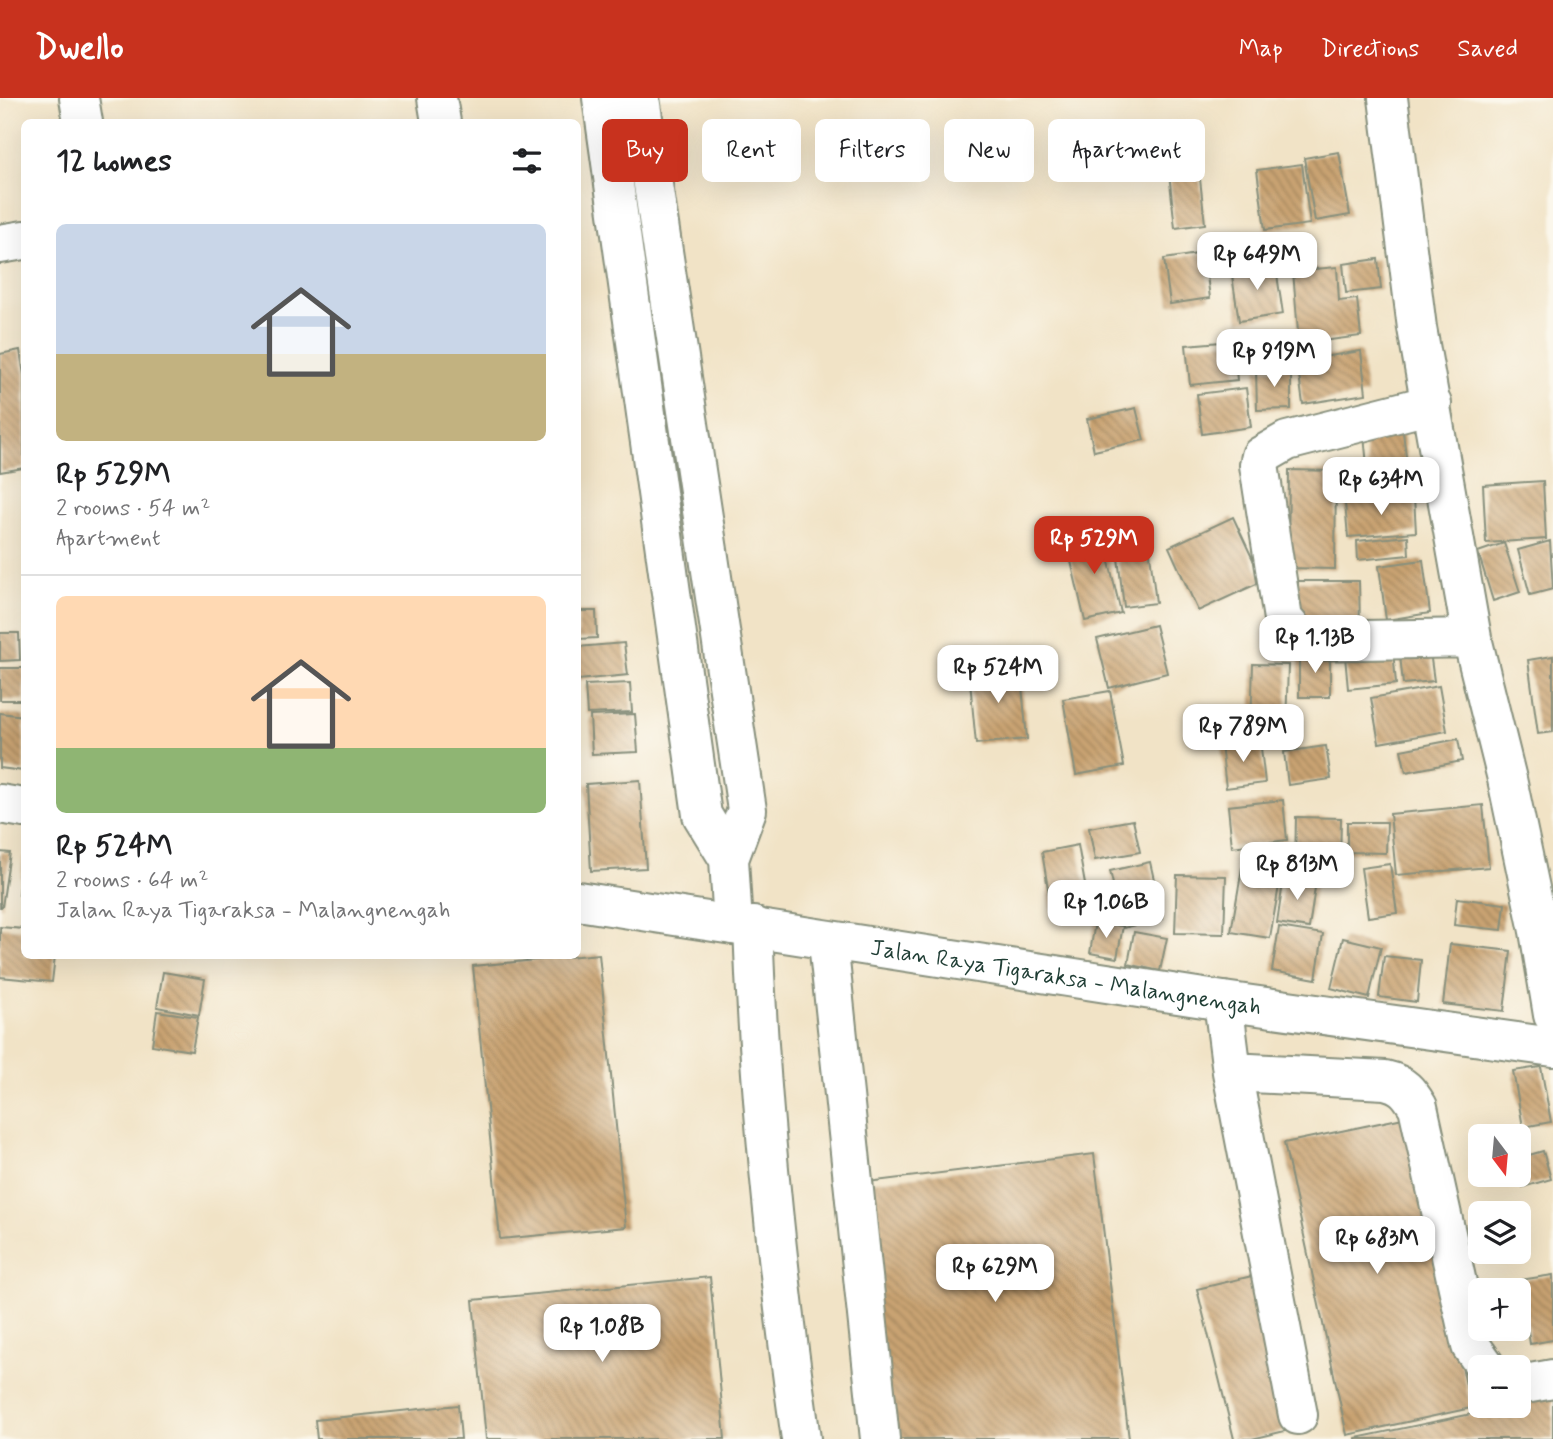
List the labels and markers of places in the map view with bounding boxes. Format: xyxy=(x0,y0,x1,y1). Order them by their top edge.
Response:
pin: Rp 649M xyxy=(1192,232,1322,292)
pin: Rp 919M xyxy=(1209,330,1339,389)
pin: Rp 634M xyxy=(1316,458,1446,517)
pin: Rp 529M xyxy=(1029,517,1159,576)
pin: Rp 1.13B xyxy=(1243,616,1387,675)
pin: Rp 524M xyxy=(933,646,1063,705)
pin: Rp 789M xyxy=(1178,704,1308,764)
pin: Rp 813M xyxy=(1232,842,1362,902)
pin: Rp 1.06B xyxy=(1034,880,1178,940)
pin: Rp 683M xyxy=(1312,1216,1442,1276)
pin: Rp 629M xyxy=(930,1244,1060,1304)
pin: Rp 1.08B xyxy=(530,1304,674,1364)

